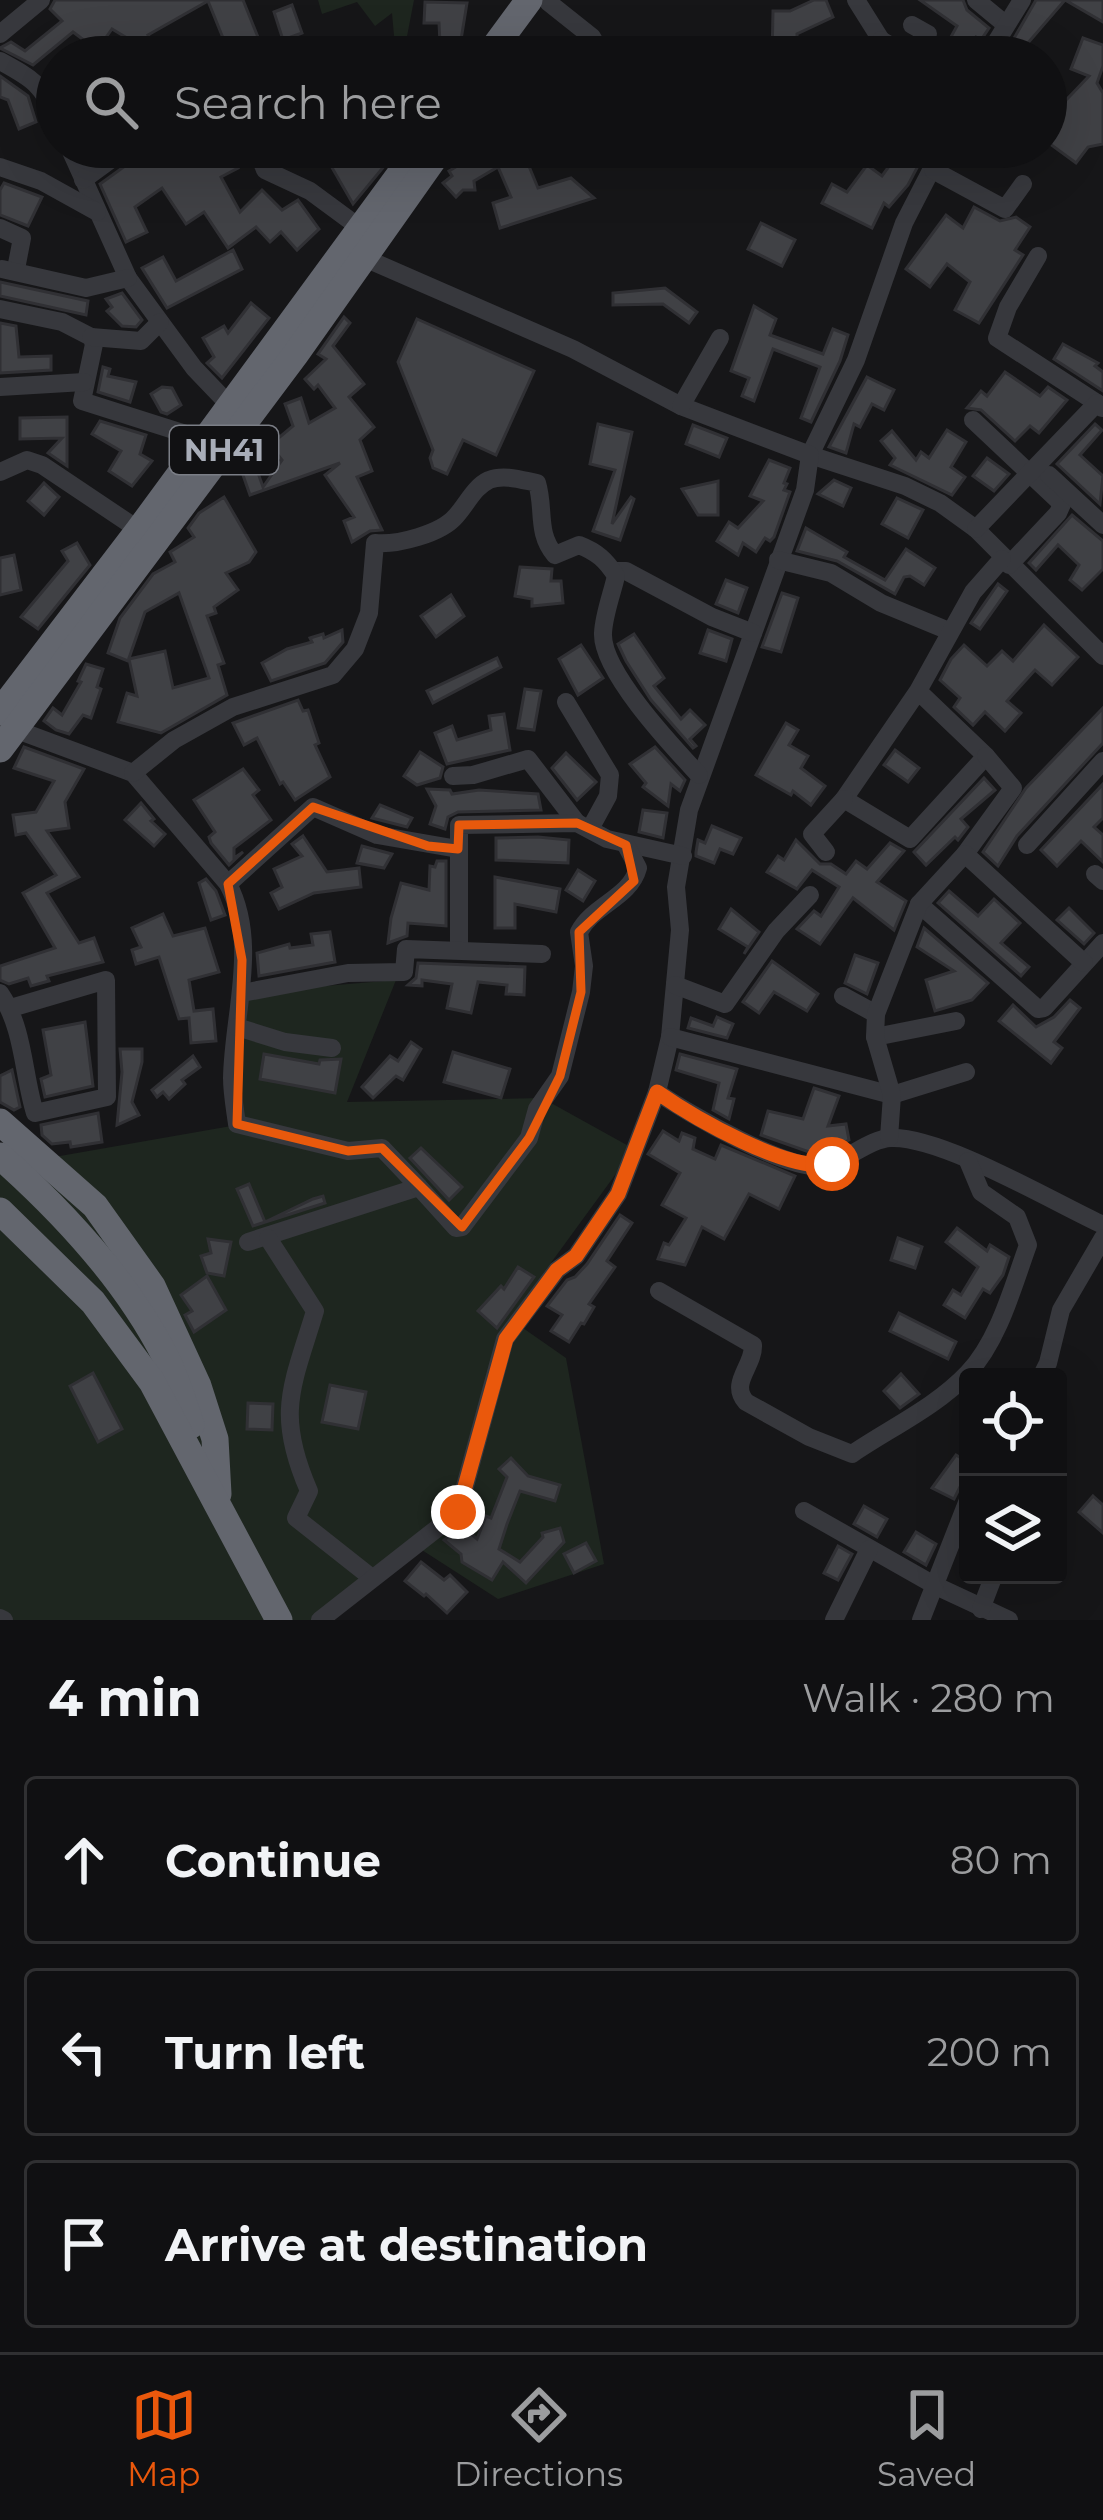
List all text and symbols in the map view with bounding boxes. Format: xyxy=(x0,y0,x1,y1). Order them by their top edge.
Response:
search box xyxy=(36,36,1067,168)
icon: search xyxy=(78,69,144,135)
text: Search here xyxy=(174,75,442,130)
road number: NH41 xyxy=(170,426,278,474)
route start xyxy=(805,1137,859,1191)
map controls xyxy=(959,1368,1067,1584)
button: locate xyxy=(959,1368,1067,1476)
button: layers xyxy=(959,1476,1067,1584)
route end xyxy=(431,1485,485,1539)
text: 4 min xyxy=(48,1667,202,1729)
text: Walk · 280 m xyxy=(802,1674,1055,1722)
icon: ahead xyxy=(51,1827,117,1893)
text: Continue xyxy=(165,1833,381,1888)
text: 80 m xyxy=(950,1836,1052,1884)
icon: left xyxy=(51,2019,117,2085)
text: Turn left xyxy=(165,2025,365,2080)
text: 200 m xyxy=(927,2028,1052,2076)
icon: arrive xyxy=(51,2211,117,2277)
text: Arrive at destination xyxy=(165,2217,648,2272)
tab: Map xyxy=(127,2382,200,2494)
tab: Directions xyxy=(454,2382,623,2494)
tab: Saved xyxy=(877,2382,976,2494)

